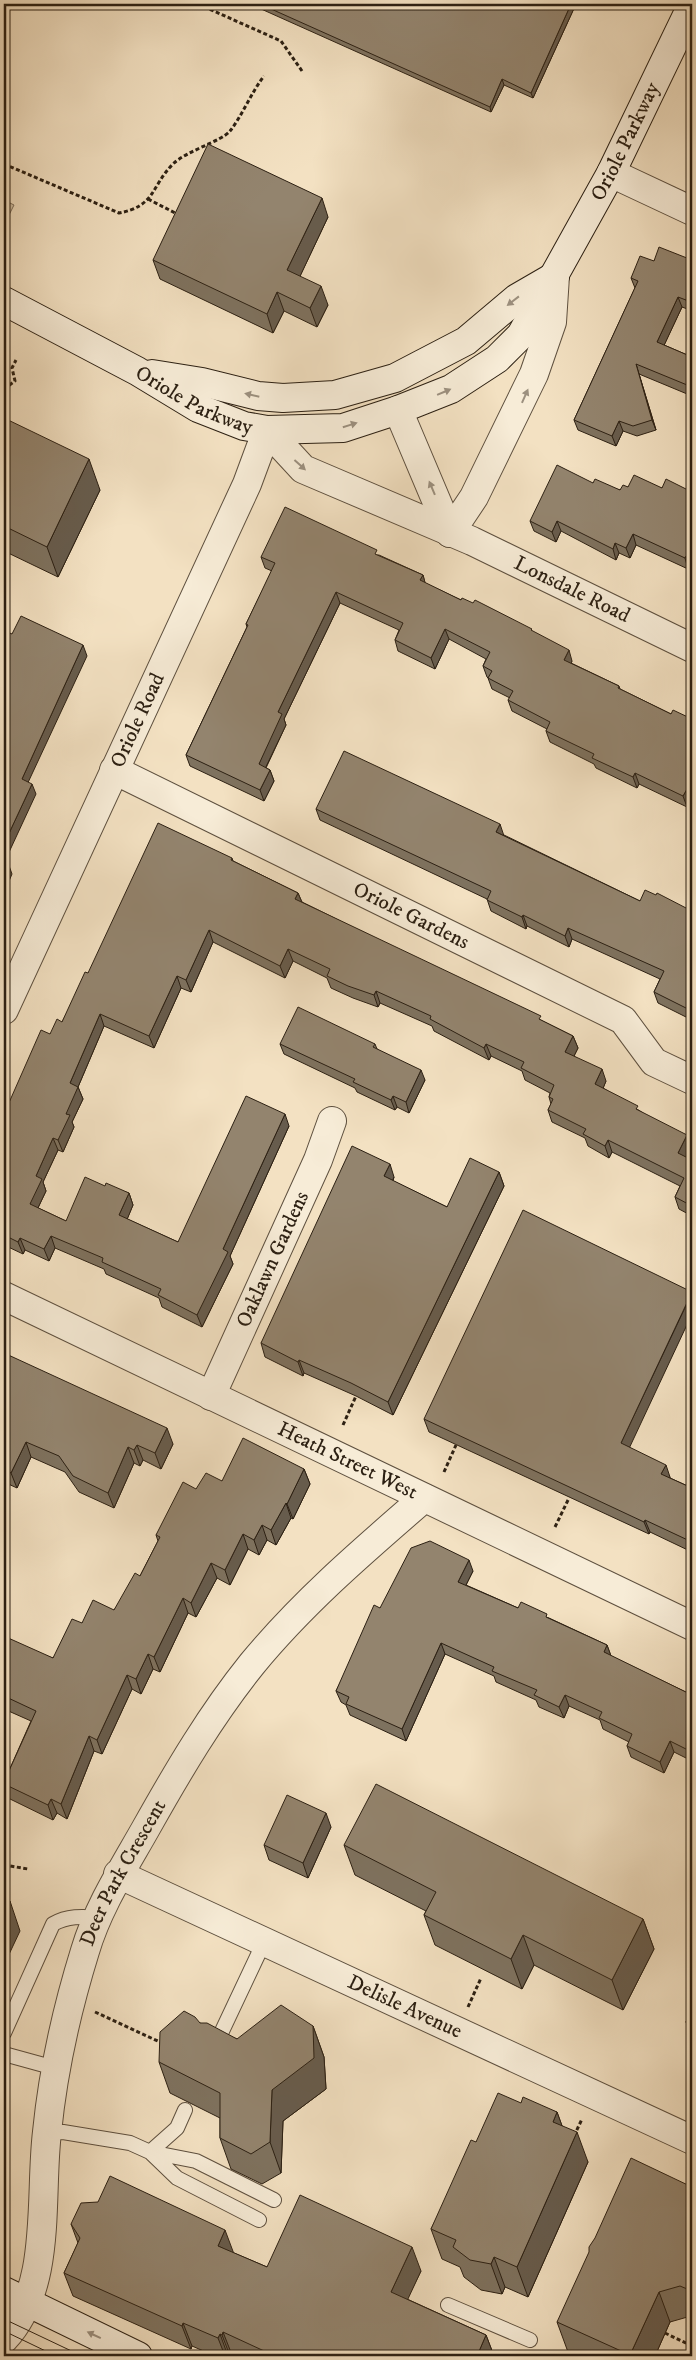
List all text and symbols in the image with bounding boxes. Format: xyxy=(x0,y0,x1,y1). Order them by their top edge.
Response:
street label: Oriole Parkway xyxy=(585,77,666,206)
one-way arrow xyxy=(507,296,520,307)
street label: Oriole Parkway xyxy=(130,360,256,440)
one-way arrow xyxy=(436,387,451,395)
one-way arrow xyxy=(521,389,529,403)
one-way arrow xyxy=(243,390,259,398)
one-way arrow xyxy=(343,421,358,429)
one-way arrow xyxy=(294,459,306,471)
one-way arrow xyxy=(427,481,435,495)
street label: Lonsdale Road xyxy=(510,550,635,629)
street label: Oriole Road xyxy=(105,669,171,772)
street label: Oriole Gardens xyxy=(349,876,474,955)
street label: Oaklawn Gardens xyxy=(231,1187,315,1332)
street label: Heath Street West xyxy=(273,1416,422,1506)
street label: Deer Park Crescent xyxy=(74,1795,172,1950)
street label: Delisle Avenue xyxy=(343,1969,466,2045)
one-way arrow xyxy=(87,2331,101,2339)

